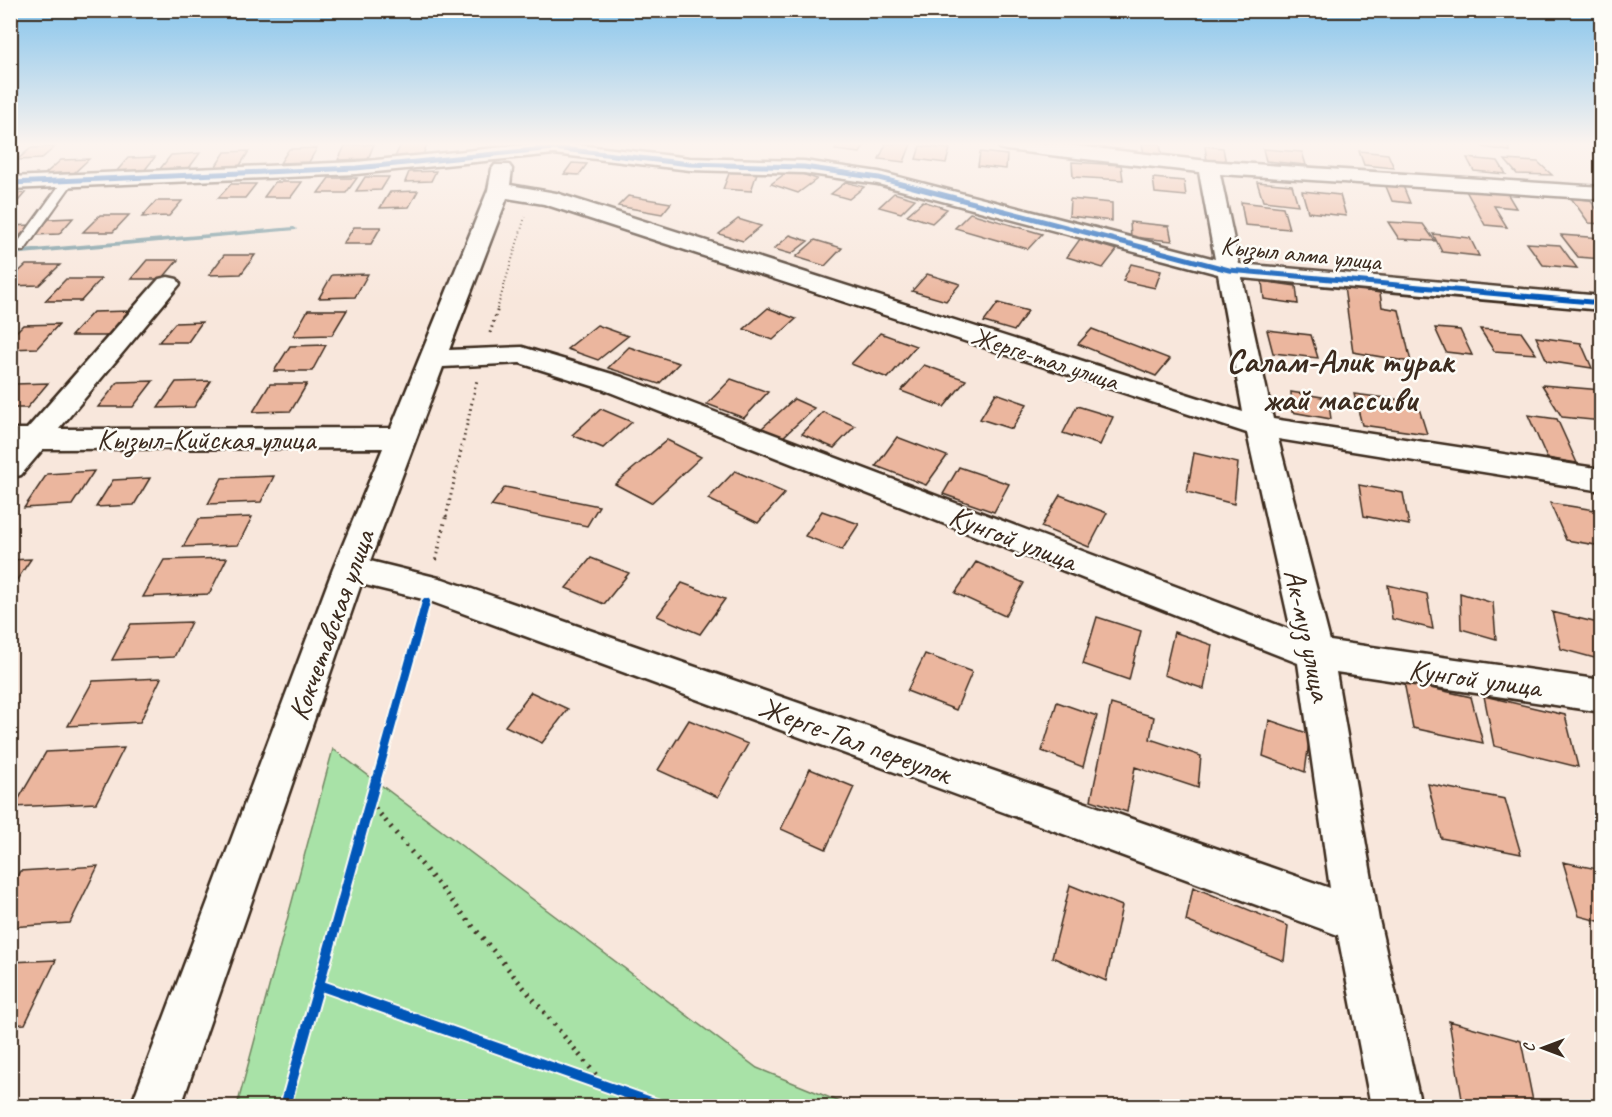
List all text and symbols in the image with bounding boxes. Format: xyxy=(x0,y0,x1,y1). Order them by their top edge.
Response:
street label: Кызыл алма улица xyxy=(1219,229,1384,279)
street label: Жерге-тал улица xyxy=(967,319,1124,398)
district label: Салам-Алик турак жай массиви xyxy=(1226,340,1456,420)
street label: Кызыл-Кийская улица xyxy=(97,420,317,458)
street label: Кунгой улица xyxy=(944,496,1084,581)
street label: Кокчетавская улица xyxy=(279,523,384,725)
street label: Ак-муз улица xyxy=(1275,565,1341,706)
street label: Кунгой улица xyxy=(1406,650,1546,706)
street label: Жерге-Тал переулок xyxy=(754,688,958,793)
north arrow xyxy=(1513,1018,1573,1078)
text: С xyxy=(1519,1042,1539,1052)

